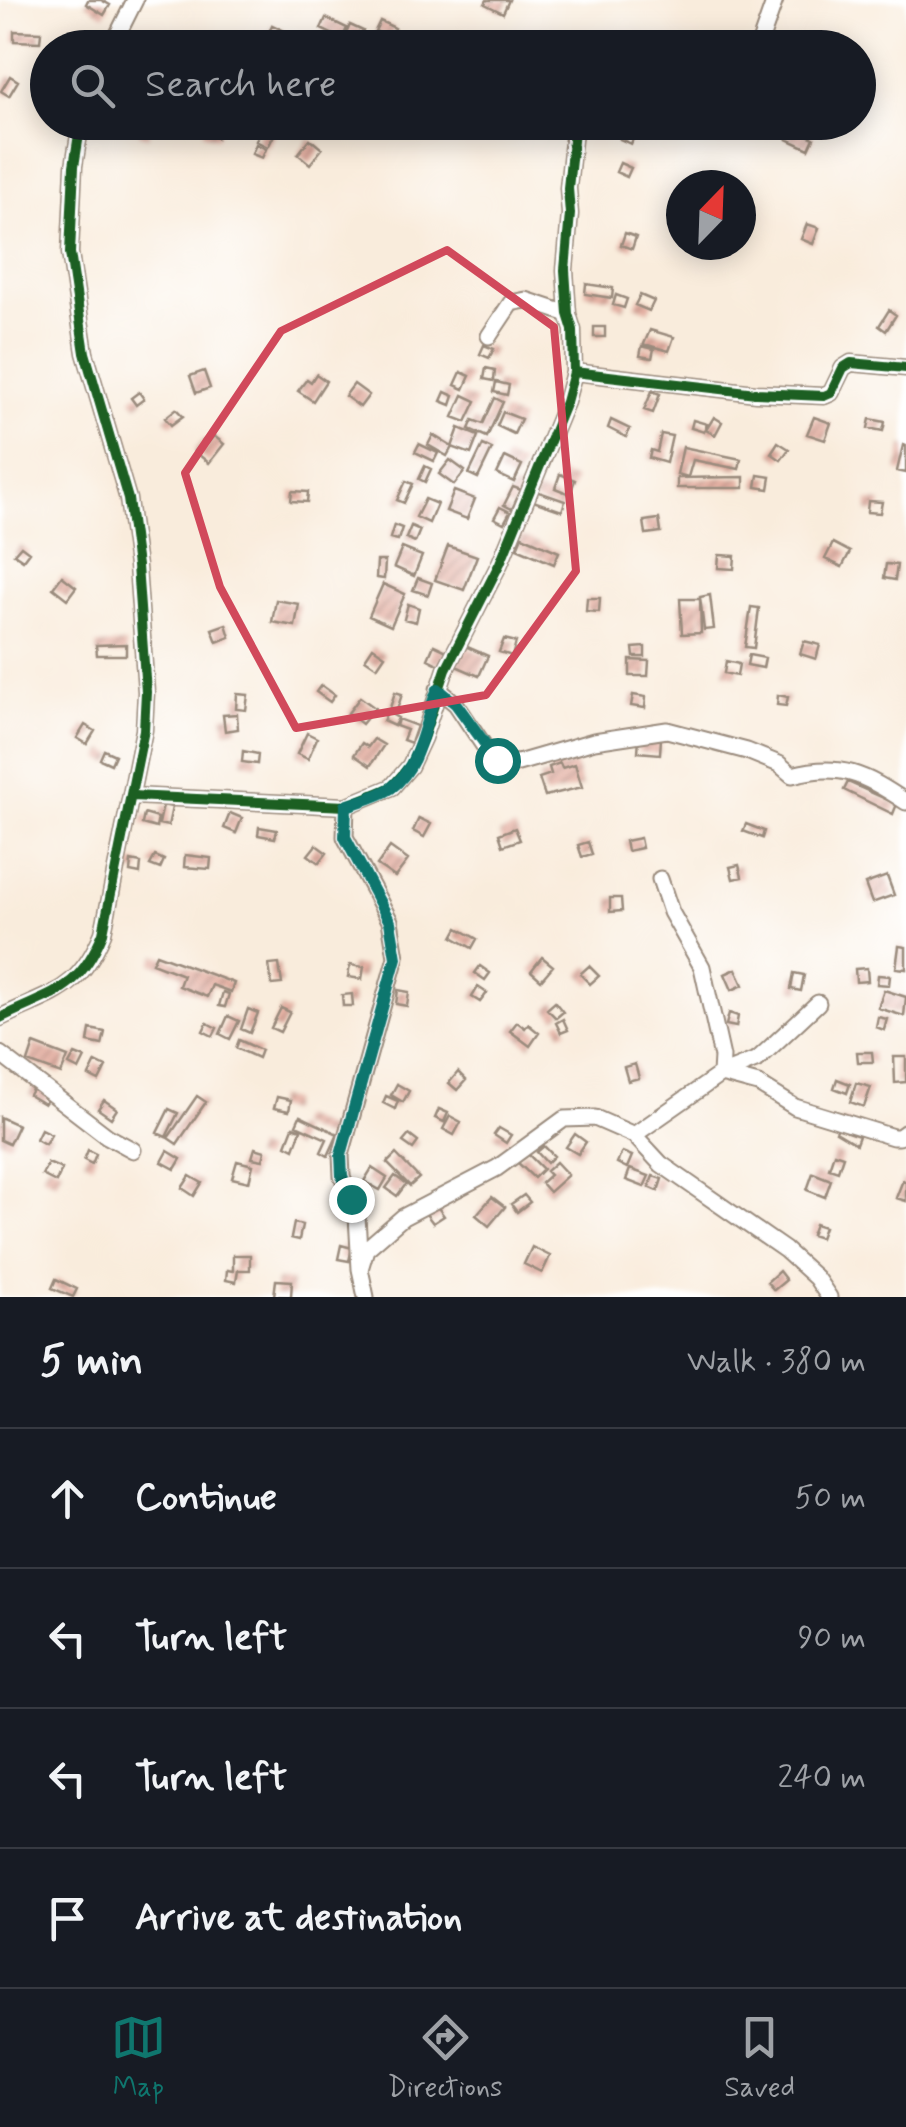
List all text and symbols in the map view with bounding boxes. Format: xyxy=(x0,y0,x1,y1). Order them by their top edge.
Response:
search box xyxy=(30,30,876,140)
icon: search xyxy=(65,58,120,113)
text: Search here xyxy=(145,61,336,110)
north arrow xyxy=(666,170,756,260)
route start xyxy=(475,738,521,784)
route end xyxy=(329,1177,375,1223)
text: 5 min xyxy=(40,1335,143,1390)
text: Walk · 380 m xyxy=(687,1341,866,1383)
icon: ahead xyxy=(40,1471,95,1526)
text: Continue xyxy=(135,1474,277,1523)
text: 50 m xyxy=(794,1477,866,1519)
icon: left xyxy=(40,1611,95,1666)
text: Turn left xyxy=(135,1614,287,1663)
text: 90 m xyxy=(798,1617,866,1659)
icon: left xyxy=(40,1751,95,1806)
text: Turn left xyxy=(135,1754,287,1803)
text: 240 m xyxy=(778,1757,866,1799)
icon: arrive xyxy=(40,1891,95,1946)
text: Arrive at destination xyxy=(135,1894,462,1943)
tab: Map xyxy=(111,2010,166,2107)
tab: Directions xyxy=(388,2010,503,2107)
tab: Saved xyxy=(724,2010,795,2107)

